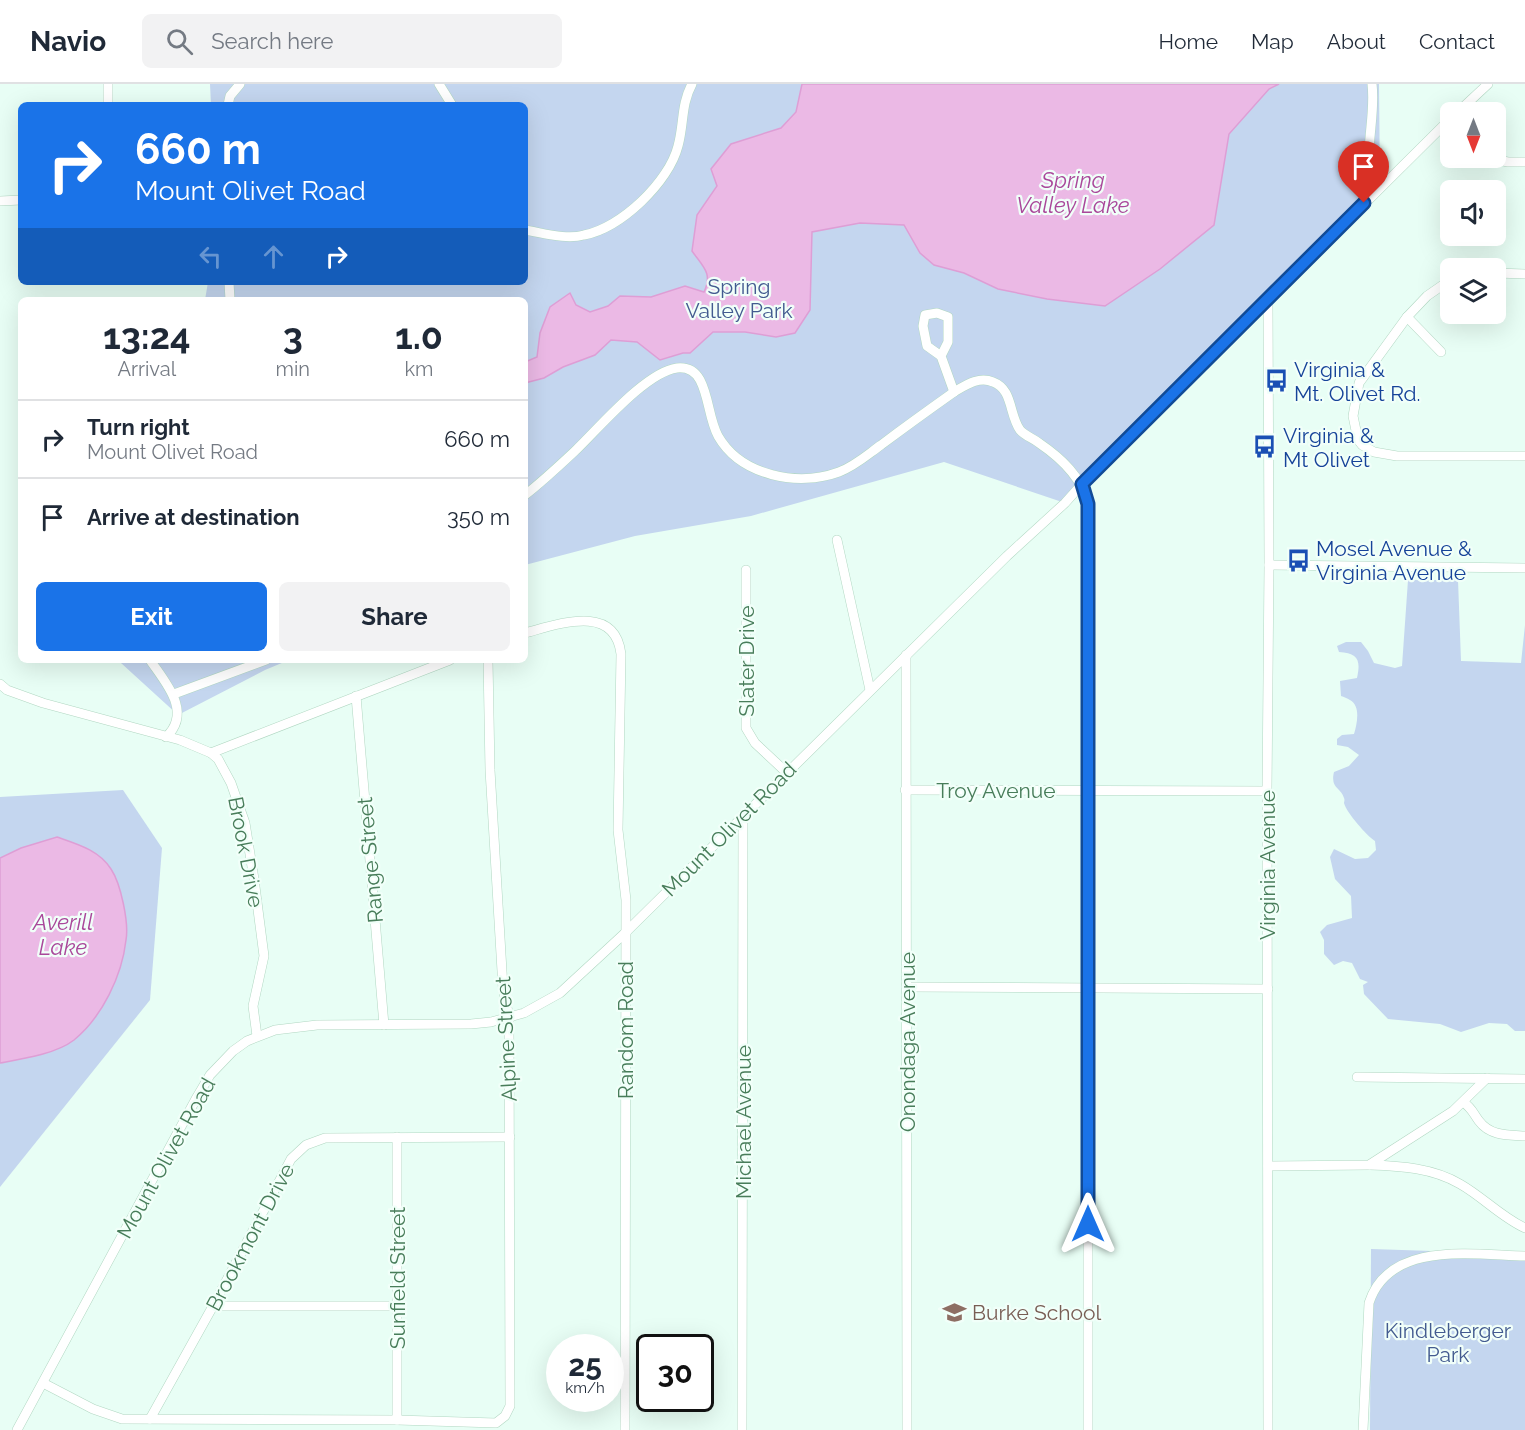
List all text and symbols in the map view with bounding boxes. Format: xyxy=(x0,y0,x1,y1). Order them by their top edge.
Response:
search box xyxy=(142,14,562,68)
text: Navio xyxy=(30,25,106,58)
icon: search xyxy=(163,25,196,58)
text: Search here xyxy=(211,28,333,54)
text: Home xyxy=(1159,29,1218,54)
text: Map xyxy=(1251,29,1294,54)
text: About xyxy=(1327,29,1386,54)
text: Contact xyxy=(1419,29,1495,54)
north arrow xyxy=(1440,102,1506,168)
map controls xyxy=(1440,102,1506,324)
text: 660 m xyxy=(135,125,261,174)
icon: right xyxy=(36,126,114,204)
pin xyxy=(1338,141,1389,203)
icon: arrive xyxy=(1347,150,1380,183)
water label: Spring Valley Lake xyxy=(1016,167,1130,218)
text: Mount Olivet Road xyxy=(135,175,366,206)
button: sound xyxy=(1440,180,1506,246)
icon: left xyxy=(194,240,227,273)
icon: ahead xyxy=(257,240,290,273)
icon: right xyxy=(320,240,353,273)
button: layers xyxy=(1440,258,1506,324)
park label: Spring Valley Park xyxy=(685,274,793,323)
text: 13:24 xyxy=(103,315,191,357)
text: 3 xyxy=(283,315,303,357)
text: 1.0 xyxy=(395,315,443,357)
text: Arrival xyxy=(117,357,176,381)
text: min xyxy=(276,357,310,381)
text: km xyxy=(404,357,433,381)
place label: Virginia & Mt. Olivet Rd. xyxy=(1294,357,1421,406)
bus stop icon: Virginia & Mt. Olivet Rd. xyxy=(1263,368,1289,394)
text: Turn right xyxy=(87,414,190,440)
icon: right xyxy=(36,423,69,456)
place label: Virginia & Mt Olivet xyxy=(1283,423,1374,472)
text: 660 m xyxy=(444,426,510,452)
bus stop icon: Virginia & Mt Olivet xyxy=(1252,434,1278,460)
text: Mount Olivet Road xyxy=(87,440,258,464)
icon: arrive xyxy=(36,501,69,534)
text: Arrive at destination xyxy=(87,504,300,530)
text: 350 m xyxy=(447,504,510,530)
place label: Mosel Avenue & Virginia Avenue xyxy=(1316,536,1472,585)
bus stop icon: Mosel Avenue & Virginia Avenue xyxy=(1285,547,1311,573)
button: Exit xyxy=(36,582,267,651)
button: Share xyxy=(279,582,510,651)
street label: Slater Drive xyxy=(734,605,759,717)
street label: Mount Olivet Road xyxy=(657,757,801,901)
street label: Troy Avenue xyxy=(936,778,1056,803)
street label: Virginia Avenue xyxy=(1255,790,1280,940)
street label: Brook Drive xyxy=(223,794,269,910)
street label: Range Street xyxy=(352,796,388,924)
water label: Averill Lake xyxy=(32,909,93,960)
street label: Onondaga Avenue xyxy=(895,952,920,1132)
street label: Random Road xyxy=(613,961,638,1099)
street label: Alpine Street xyxy=(490,976,522,1102)
street label: Michael Avenue xyxy=(731,1045,756,1199)
street label: Mount Olivet Road xyxy=(112,1073,220,1243)
street label: Brookmont Drive xyxy=(201,1159,299,1315)
position arrow xyxy=(1056,1192,1120,1256)
street label: Sunfield Street xyxy=(385,1207,410,1349)
school or university icon: Burke School xyxy=(941,1299,967,1325)
place label: Burke School xyxy=(972,1300,1102,1325)
park label: Kindleberger Park xyxy=(1385,1318,1512,1367)
speed limit sign: 30 xyxy=(636,1334,714,1412)
text: 25 xyxy=(568,1348,602,1383)
text: km/h xyxy=(565,1379,605,1397)

